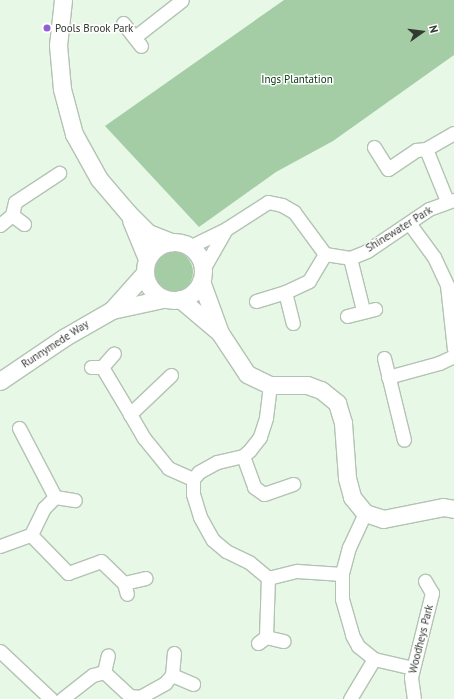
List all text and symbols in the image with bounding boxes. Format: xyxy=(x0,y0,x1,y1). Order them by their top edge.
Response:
north arrow xyxy=(402,12,442,52)
place label: Pools Brook Park xyxy=(55,21,134,35)
marker: Pools Brook Park xyxy=(42,23,52,33)
text: N xyxy=(426,24,441,34)
park label: Ings Plantation xyxy=(261,72,333,86)
street label: Shinewater Park xyxy=(363,203,435,255)
street label: Runnymede Way xyxy=(19,317,91,371)
street label: Woodheys Park xyxy=(406,603,436,675)

